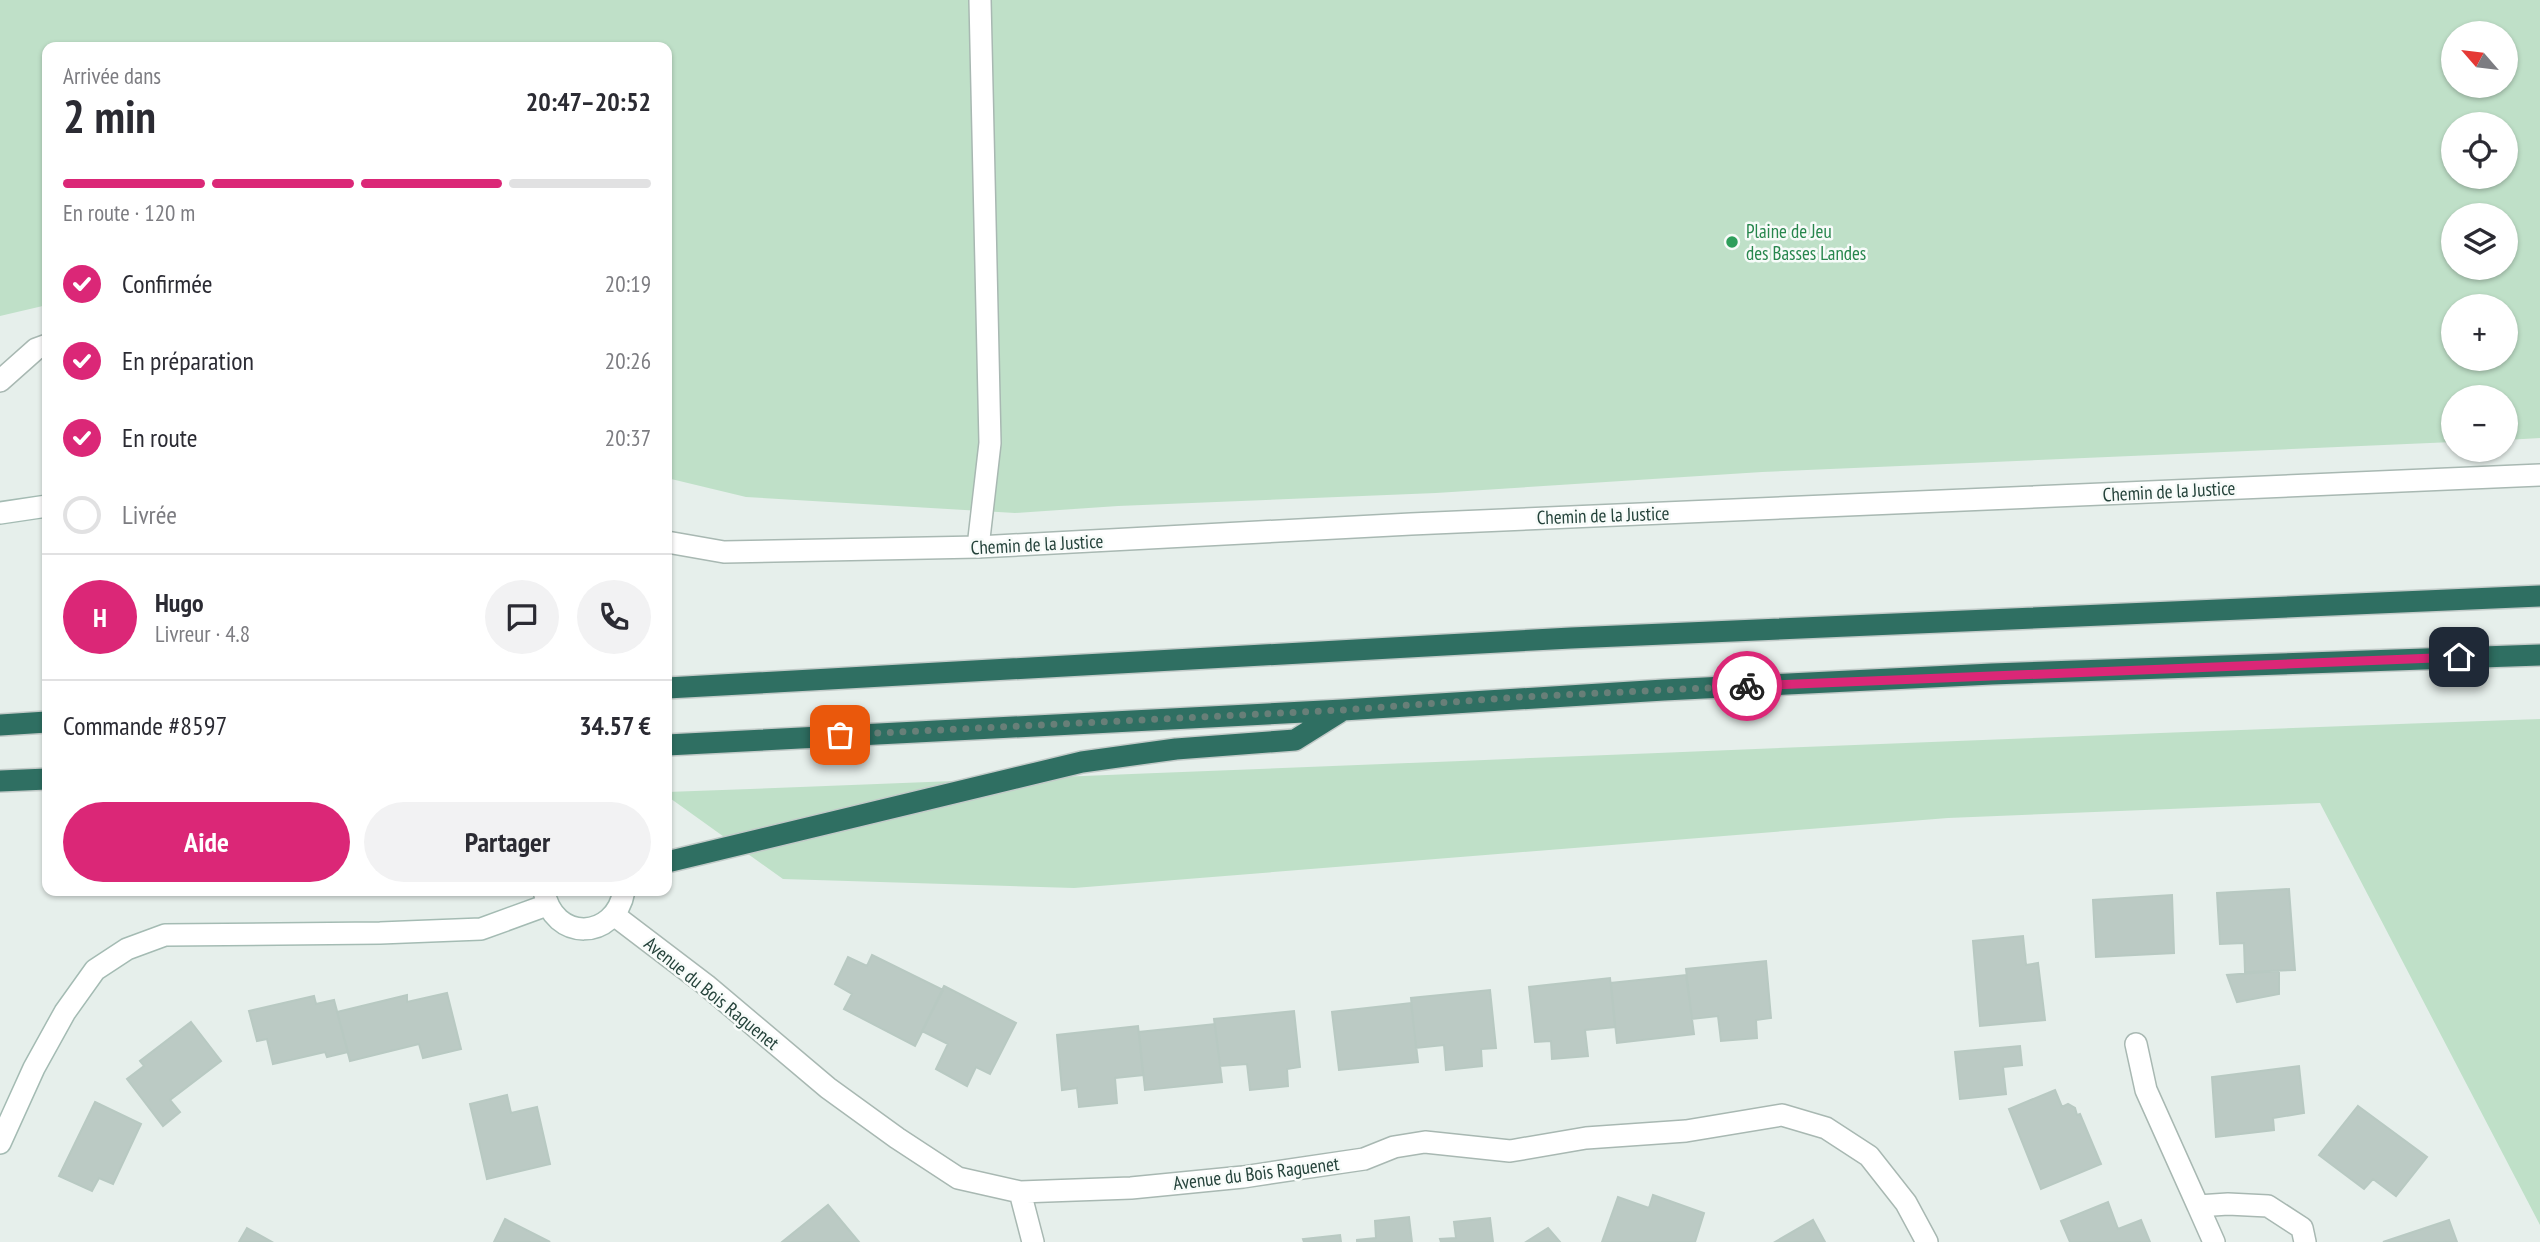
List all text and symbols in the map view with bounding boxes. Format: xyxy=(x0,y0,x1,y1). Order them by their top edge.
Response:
north arrow xyxy=(2441,21,2518,98)
map controls xyxy=(2441,21,2518,462)
text: Arrivée dans xyxy=(63,61,161,90)
text: 20:47–20:52 xyxy=(526,85,651,118)
text: 2 min xyxy=(63,86,156,146)
button: locate xyxy=(2441,112,2518,189)
text: En route · 120 m xyxy=(63,198,195,227)
button: layers xyxy=(2441,203,2518,280)
place label: Plaine de Jeu des Basses Landes xyxy=(1746,219,1866,265)
marker: Plaine de Jeu des Basses Landes xyxy=(1724,234,1740,250)
icon: check xyxy=(63,265,101,303)
text: Confirmée xyxy=(122,267,213,300)
text: 20:19 xyxy=(605,269,651,298)
button: + xyxy=(2441,294,2518,371)
icon: check xyxy=(63,342,101,380)
text: En préparation xyxy=(122,344,254,377)
text: 20:26 xyxy=(605,346,651,375)
button: − xyxy=(2441,385,2518,462)
icon: check xyxy=(63,419,101,457)
text: En route xyxy=(122,421,197,454)
text: 20:37 xyxy=(605,423,651,452)
street label: Chemin de la Justice xyxy=(2102,476,2236,506)
text: Livrée xyxy=(122,498,177,531)
street label: Chemin de la Justice xyxy=(1536,501,1670,529)
street label: Chemin de la Justice xyxy=(970,529,1104,559)
button: chat xyxy=(485,580,559,654)
button: phone xyxy=(577,580,651,654)
text: Hugo xyxy=(155,586,204,619)
text: H xyxy=(93,601,107,634)
text: Livreur · 4.8 xyxy=(155,619,250,648)
pin xyxy=(2429,627,2489,687)
icon: home xyxy=(2440,638,2478,676)
courier xyxy=(1712,651,1782,721)
icon: bike xyxy=(1728,667,1766,705)
pin xyxy=(810,705,870,765)
text: Commande #8597 xyxy=(63,709,227,742)
text: 34.57 € xyxy=(579,709,651,742)
icon: bag xyxy=(821,716,859,754)
button: Aide xyxy=(63,802,350,882)
button: Partager xyxy=(364,802,651,882)
street label: Avenue du Bois Raguenet xyxy=(640,931,785,1055)
street label: Avenue du Bois Raguenet xyxy=(1172,1151,1341,1195)

